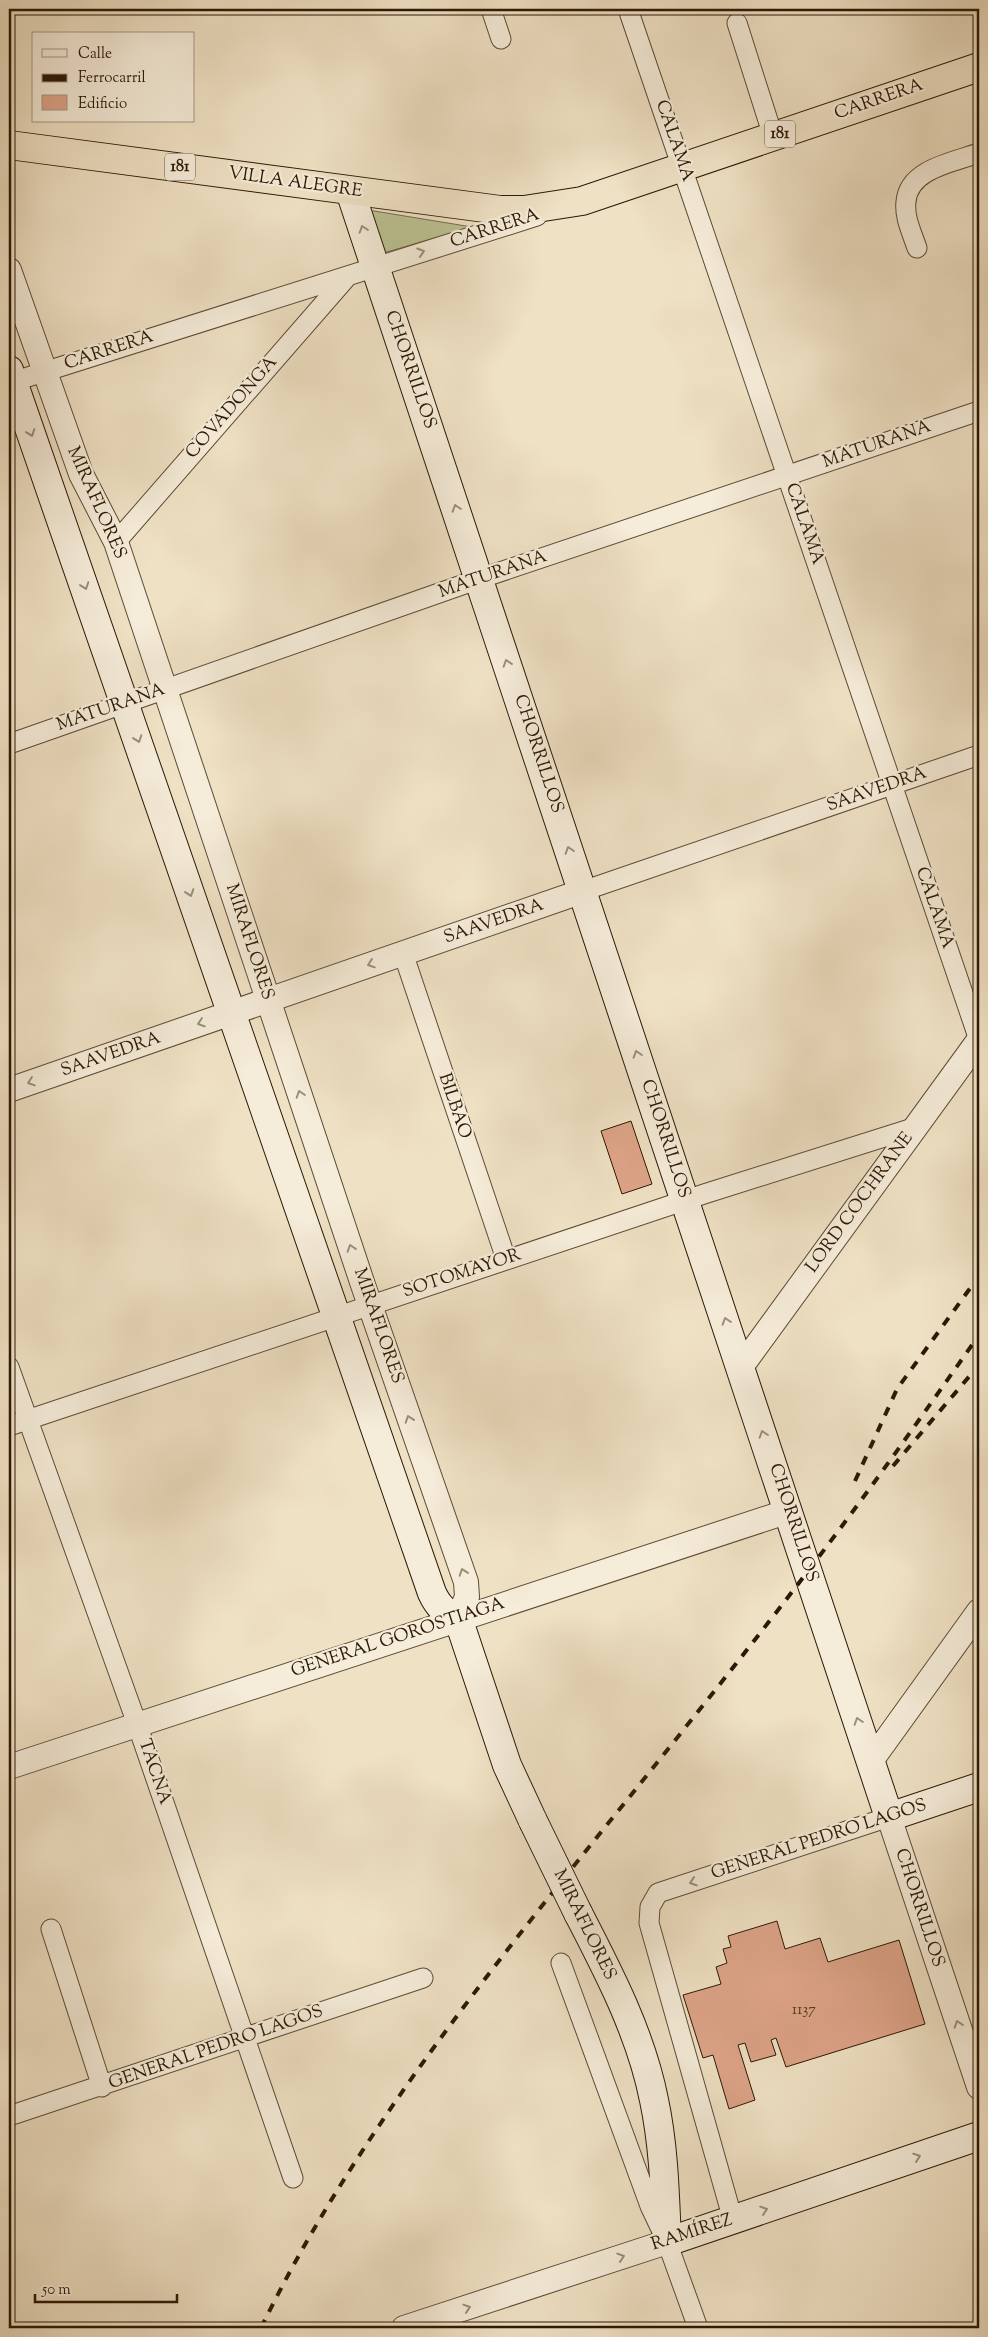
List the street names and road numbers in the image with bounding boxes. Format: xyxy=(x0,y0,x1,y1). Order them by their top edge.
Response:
street label: CARRERA xyxy=(831,73,927,127)
street label: CALAMA xyxy=(648,97,700,186)
road number: 181 xyxy=(765,120,795,148)
road number: 181 xyxy=(165,154,195,180)
street label: VILLA ALEGRE xyxy=(226,161,364,205)
street label: CARRERA xyxy=(447,202,543,256)
street label: CHORRILLOS xyxy=(378,307,442,433)
street label: CARRERA xyxy=(61,324,157,378)
street label: COVADONGA xyxy=(180,350,284,465)
street label: MATURANA xyxy=(819,414,935,476)
street label: MIRAFLORES xyxy=(60,443,132,563)
street label: CALAMA xyxy=(778,480,830,569)
street label: MATURANA xyxy=(435,544,551,606)
street label: MATURANA xyxy=(53,677,169,739)
street label: CHORRILLOS xyxy=(507,691,569,817)
street label: SAAVEDRA xyxy=(824,761,931,819)
street label: CALAMA xyxy=(908,864,960,953)
street label: MIRAFLORES xyxy=(218,881,280,1003)
street label: SAAVEDRA xyxy=(441,893,548,951)
street label: SAAVEDRA xyxy=(58,1026,165,1084)
street label: BILBAO xyxy=(431,1070,477,1142)
street label: CHORRILLOS xyxy=(634,1076,696,1202)
street label: LORD COCHRANE xyxy=(800,1127,920,1279)
street label: SOTOMAYOR xyxy=(400,1243,525,1305)
street label: MIRAFLORES xyxy=(346,1265,410,1387)
street label: CHORRILLOS xyxy=(762,1460,824,1586)
street label: GENERAL GOROSTIAGA xyxy=(288,1591,509,1685)
street label: TACNA xyxy=(131,1736,177,1809)
street label: GENERAL PEDRO LAGOS xyxy=(708,1793,930,1887)
street label: CHORRILLOS xyxy=(888,1845,950,1971)
street label: MIRAFLORES xyxy=(546,1865,622,1985)
street label: GENERAL PEDRO LAGOS xyxy=(105,1999,327,2097)
street label: RAMÍREZ xyxy=(648,2208,736,2258)

